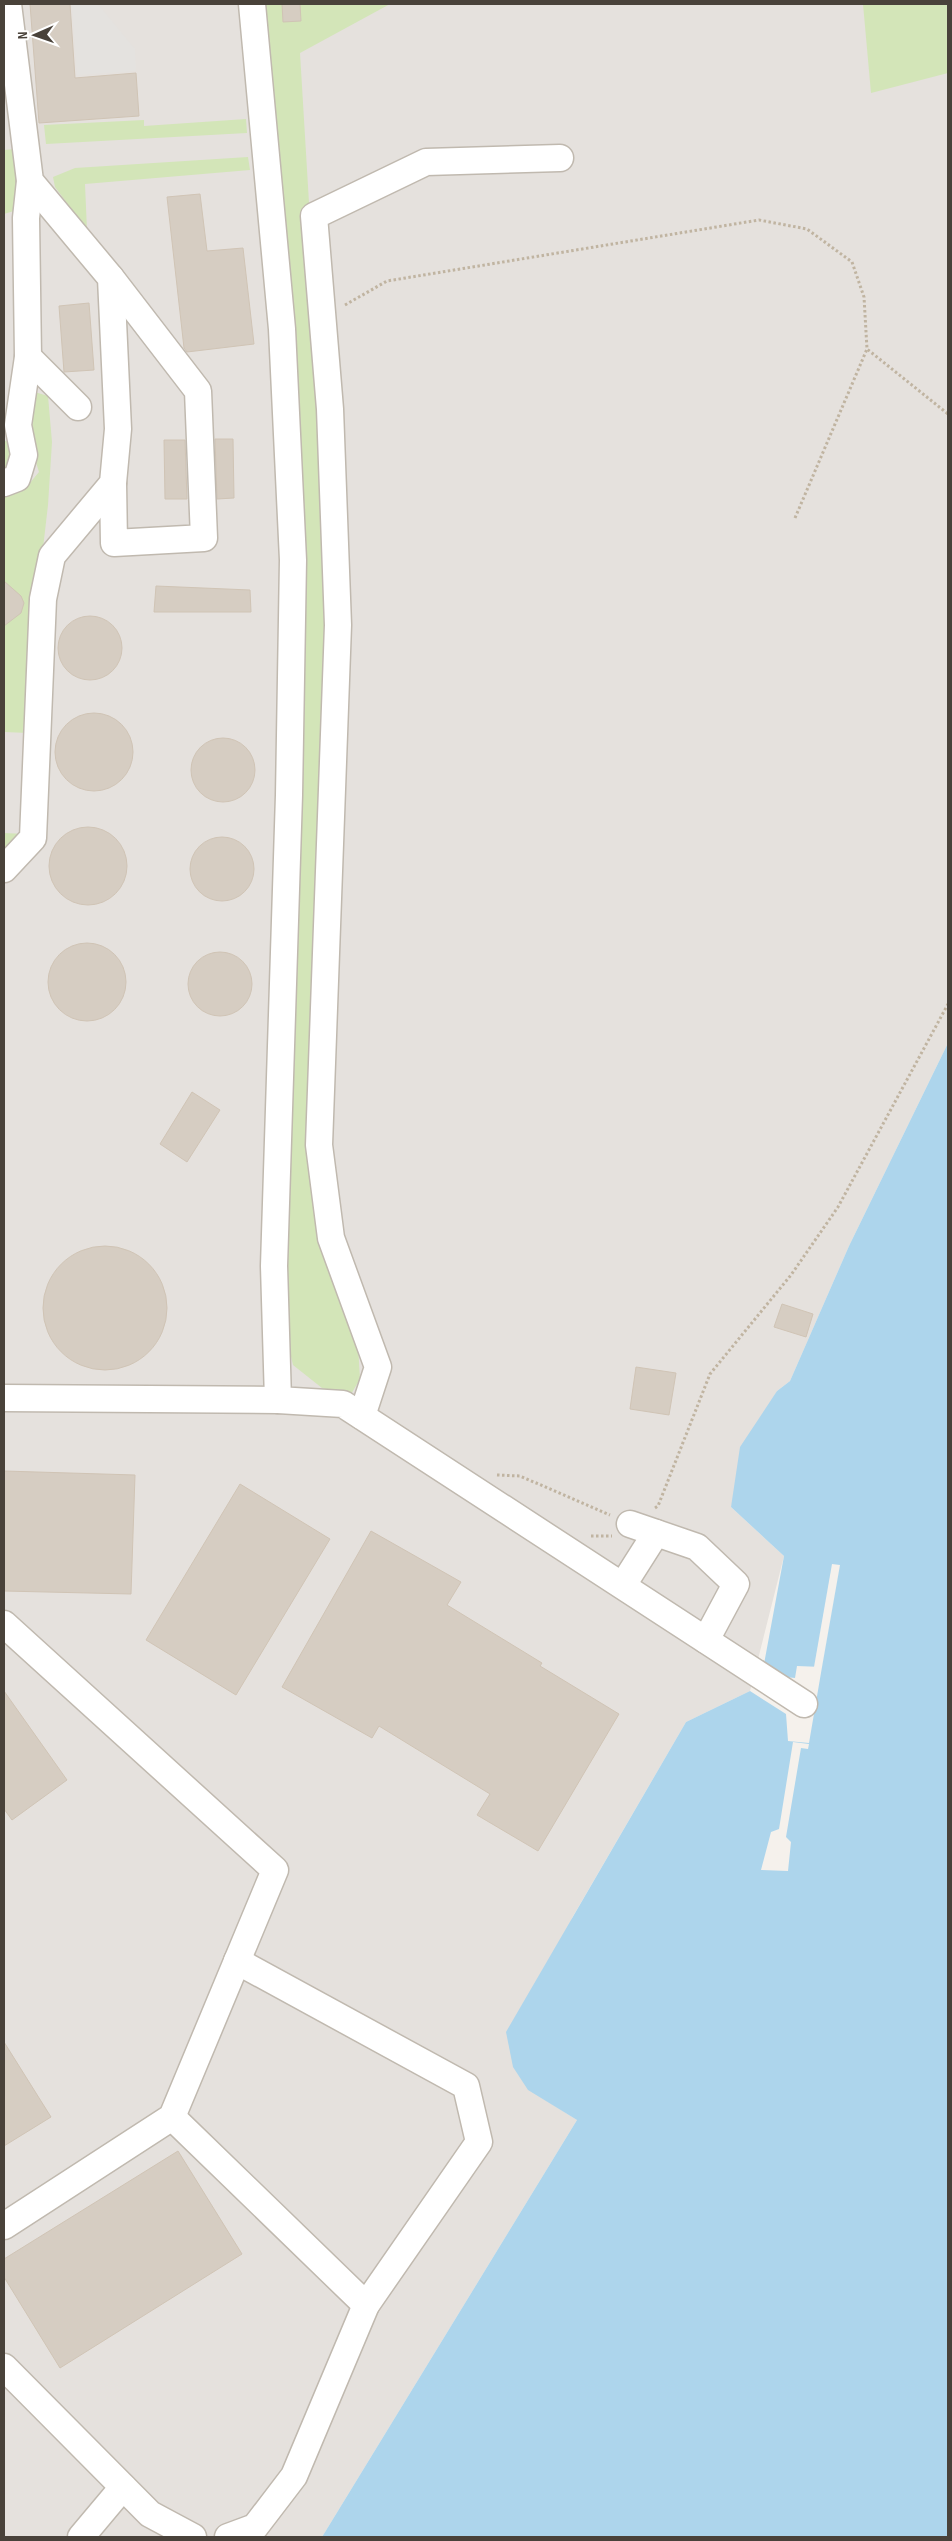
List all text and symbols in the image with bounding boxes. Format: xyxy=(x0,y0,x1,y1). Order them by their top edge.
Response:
north arrow xyxy=(10,10,60,60)
text: N xyxy=(14,31,31,39)

